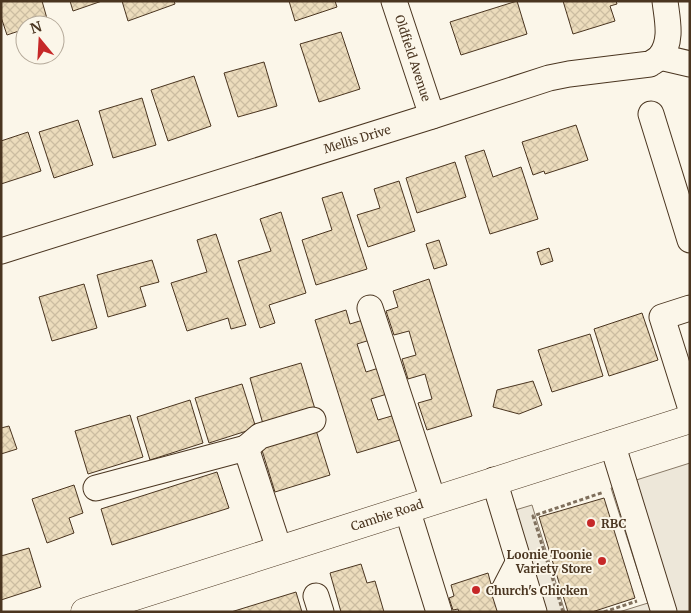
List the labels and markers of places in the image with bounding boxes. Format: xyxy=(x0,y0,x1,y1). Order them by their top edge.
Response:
place label: RBC xyxy=(601,516,626,531)
marker: RBC xyxy=(585,517,597,529)
place label: Loonie Toonie Variety Store xyxy=(507,547,593,576)
marker: Loonie Toonie Variety Store xyxy=(596,555,608,567)
place label: Church's Chicken xyxy=(486,583,588,598)
marker: Church's Chicken xyxy=(470,584,482,596)

